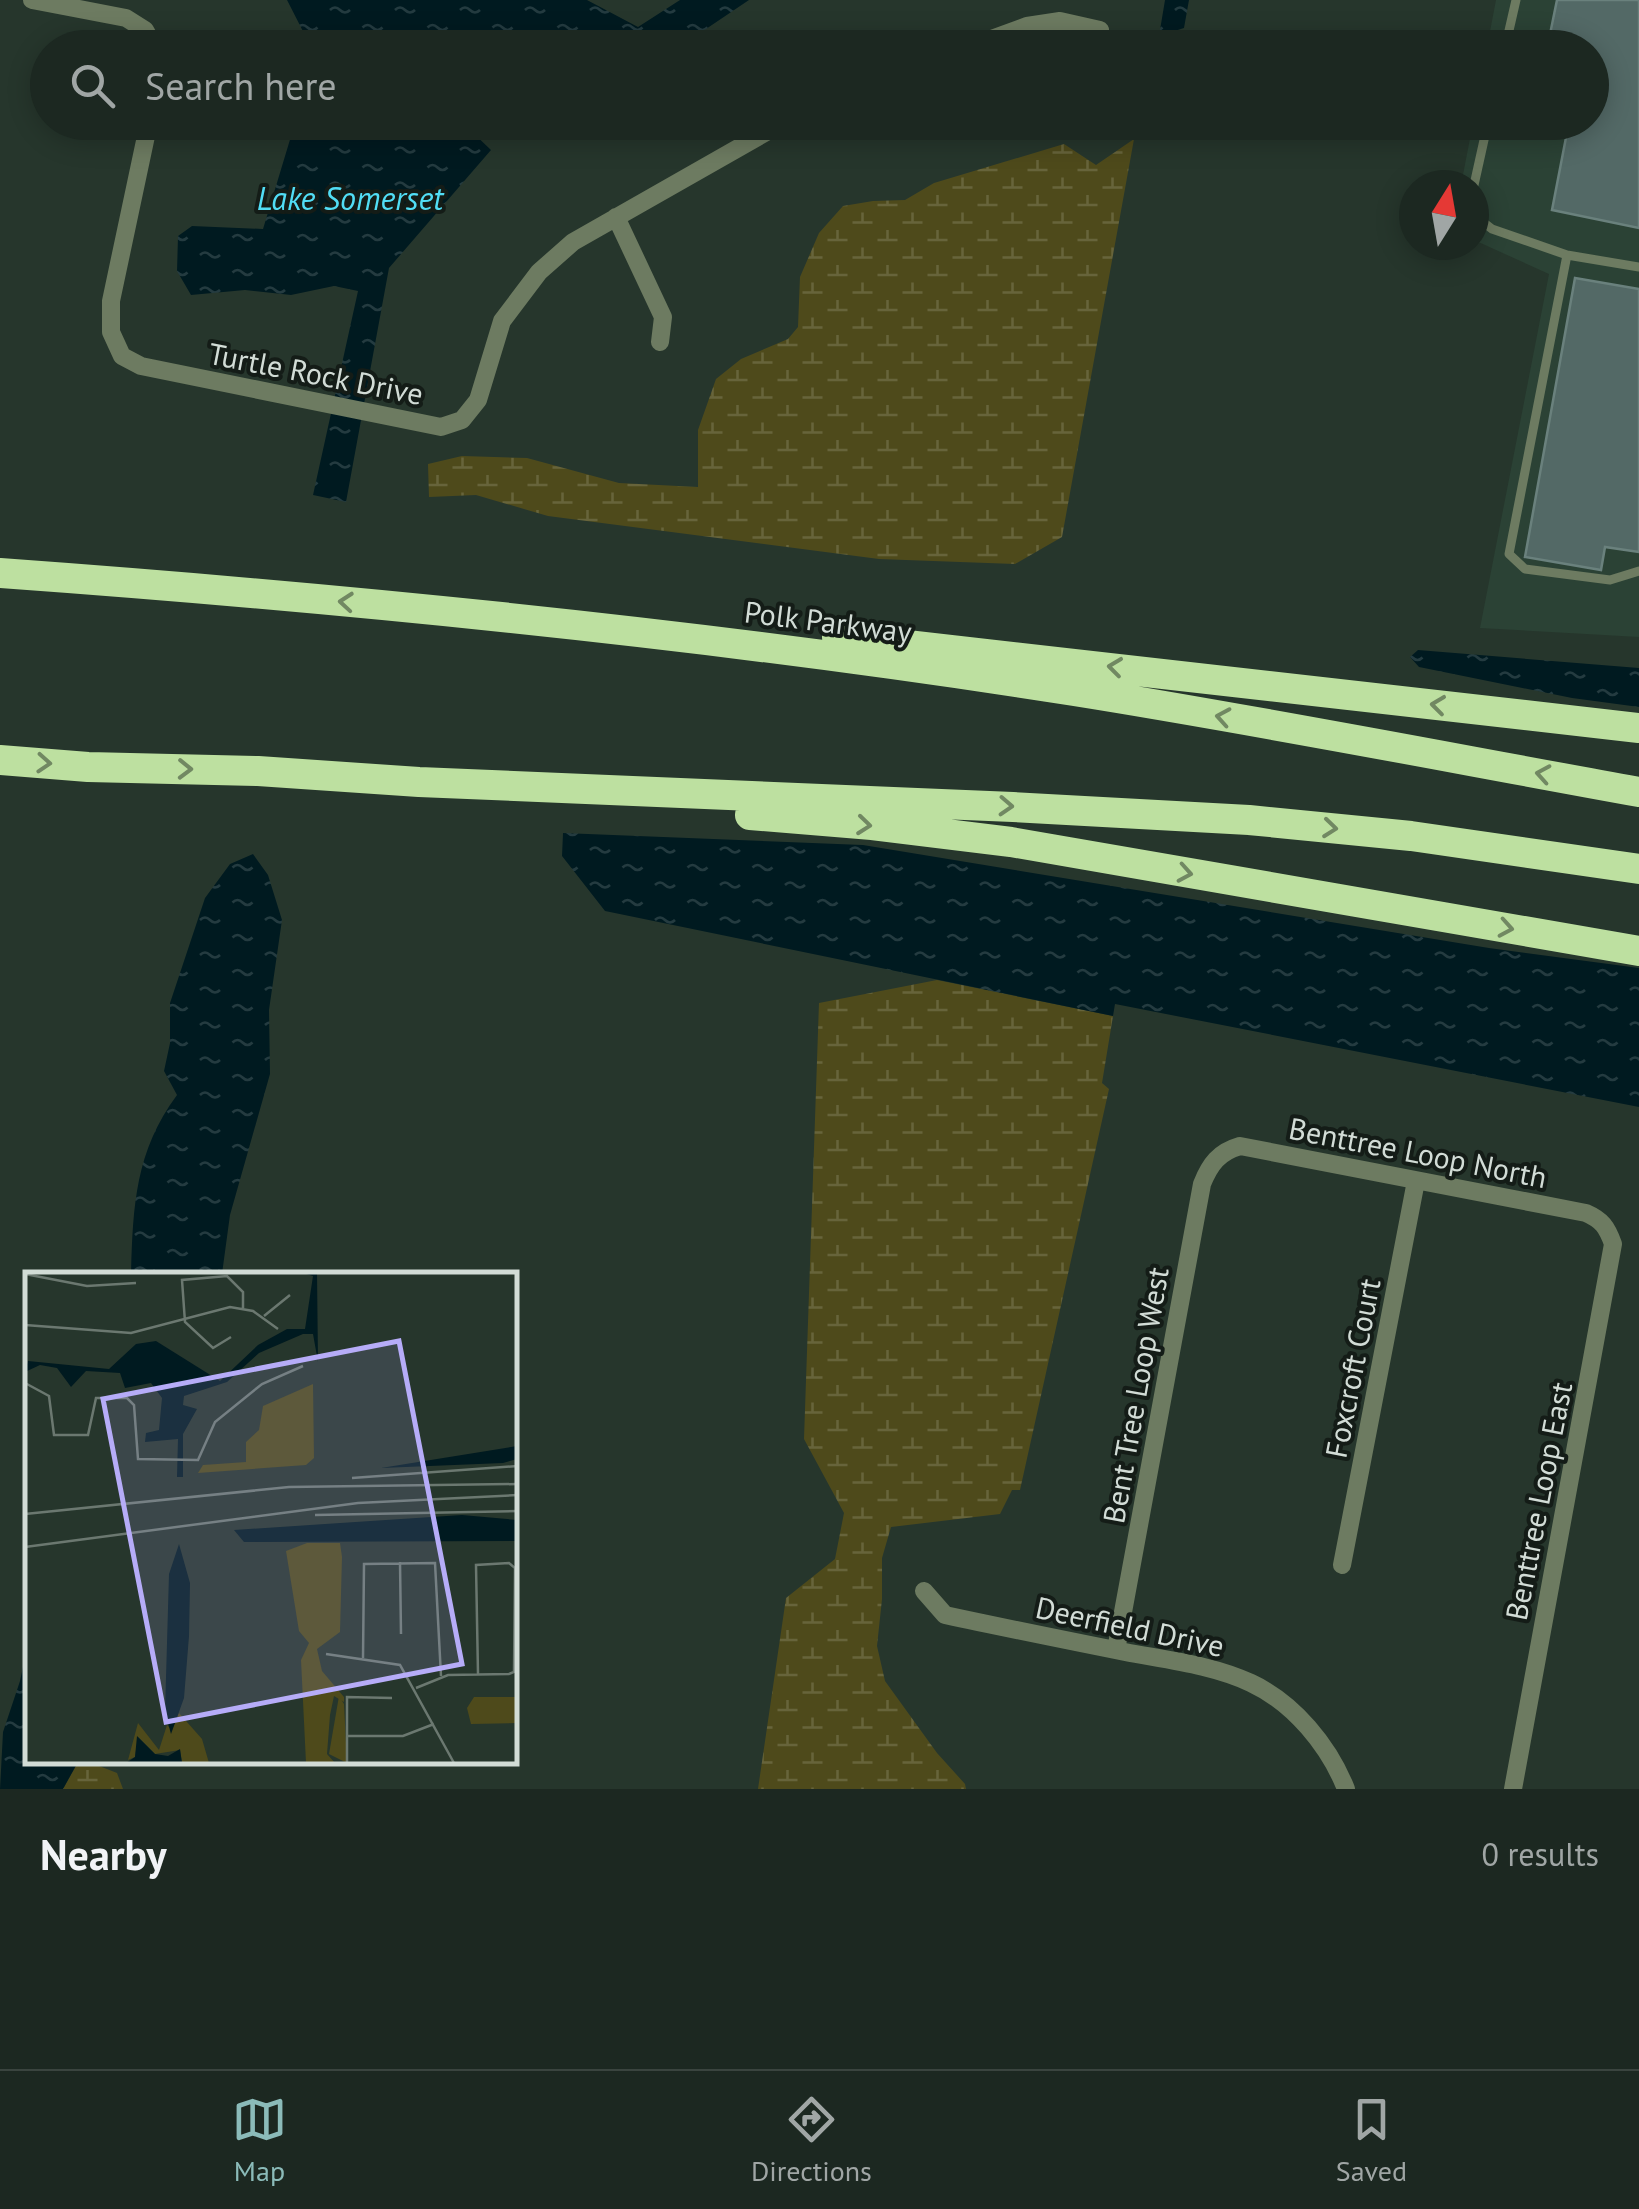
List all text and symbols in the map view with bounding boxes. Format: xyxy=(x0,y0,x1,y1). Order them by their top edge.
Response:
search box xyxy=(30,30,1609,140)
icon: search xyxy=(65,58,120,113)
text: Search here xyxy=(145,61,337,110)
north arrow xyxy=(1399,170,1489,260)
water label: Lake Somerset xyxy=(257,177,445,219)
street label: Turtle Rock Drive xyxy=(205,333,427,413)
one-way arrow xyxy=(338,591,354,613)
street label: Polk Parkway xyxy=(742,591,914,651)
one-way arrow xyxy=(1107,657,1123,678)
one-way arrow xyxy=(1429,695,1445,716)
one-way arrow xyxy=(1215,707,1231,728)
one-way arrow xyxy=(36,752,52,774)
one-way arrow xyxy=(178,759,194,780)
one-way arrow xyxy=(1535,765,1552,786)
one-way arrow xyxy=(998,796,1014,817)
one-way arrow xyxy=(856,814,872,835)
one-way arrow xyxy=(1323,817,1339,838)
one-way arrow xyxy=(1177,862,1194,883)
one-way arrow xyxy=(1497,917,1514,938)
street label: Benttree Loop North xyxy=(1286,1108,1550,1196)
street label: Bent Tree Loop West xyxy=(1093,1264,1177,1526)
inset map xyxy=(25,1272,518,1764)
street label: Foxcroft Court xyxy=(1316,1275,1388,1461)
street label: Benttree Loop East xyxy=(1496,1379,1580,1623)
street label: Deerfield Drive xyxy=(1032,1587,1228,1665)
text: Nearby xyxy=(40,1827,167,1882)
text: 0 results xyxy=(1481,1833,1599,1875)
tab: Map xyxy=(232,2092,287,2189)
tab: Directions xyxy=(751,2092,872,2189)
tab: Saved xyxy=(1336,2092,1407,2189)

